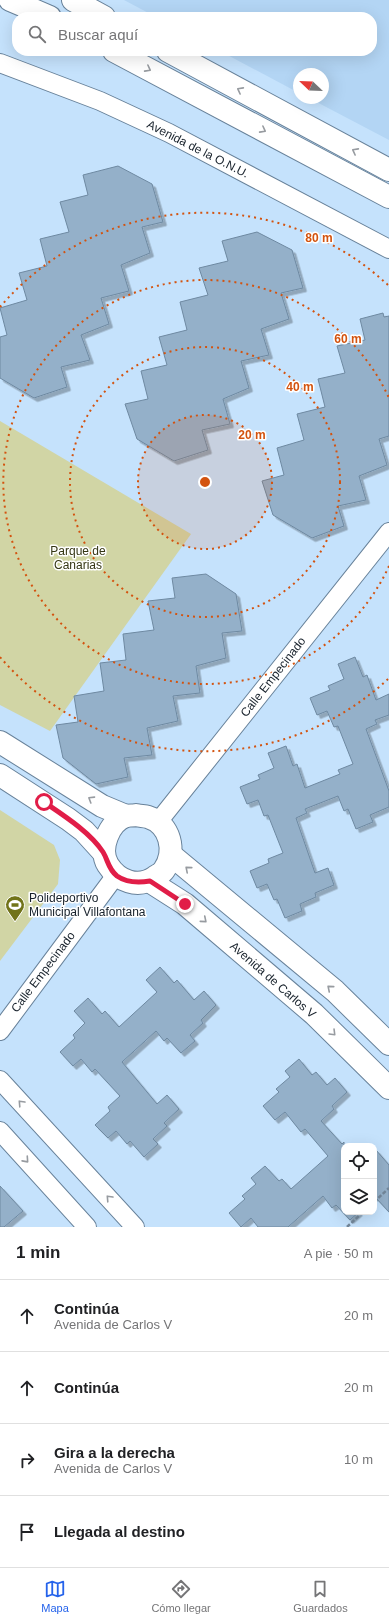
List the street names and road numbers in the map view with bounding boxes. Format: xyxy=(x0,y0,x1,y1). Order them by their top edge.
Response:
street label: Avenida de la O.N.U. xyxy=(145,117,251,181)
street label: Calle Empecinado xyxy=(238,634,309,720)
street label: Calle Empecinado xyxy=(8,929,78,1015)
street label: Avenida de Carlos V xyxy=(227,939,319,1021)

